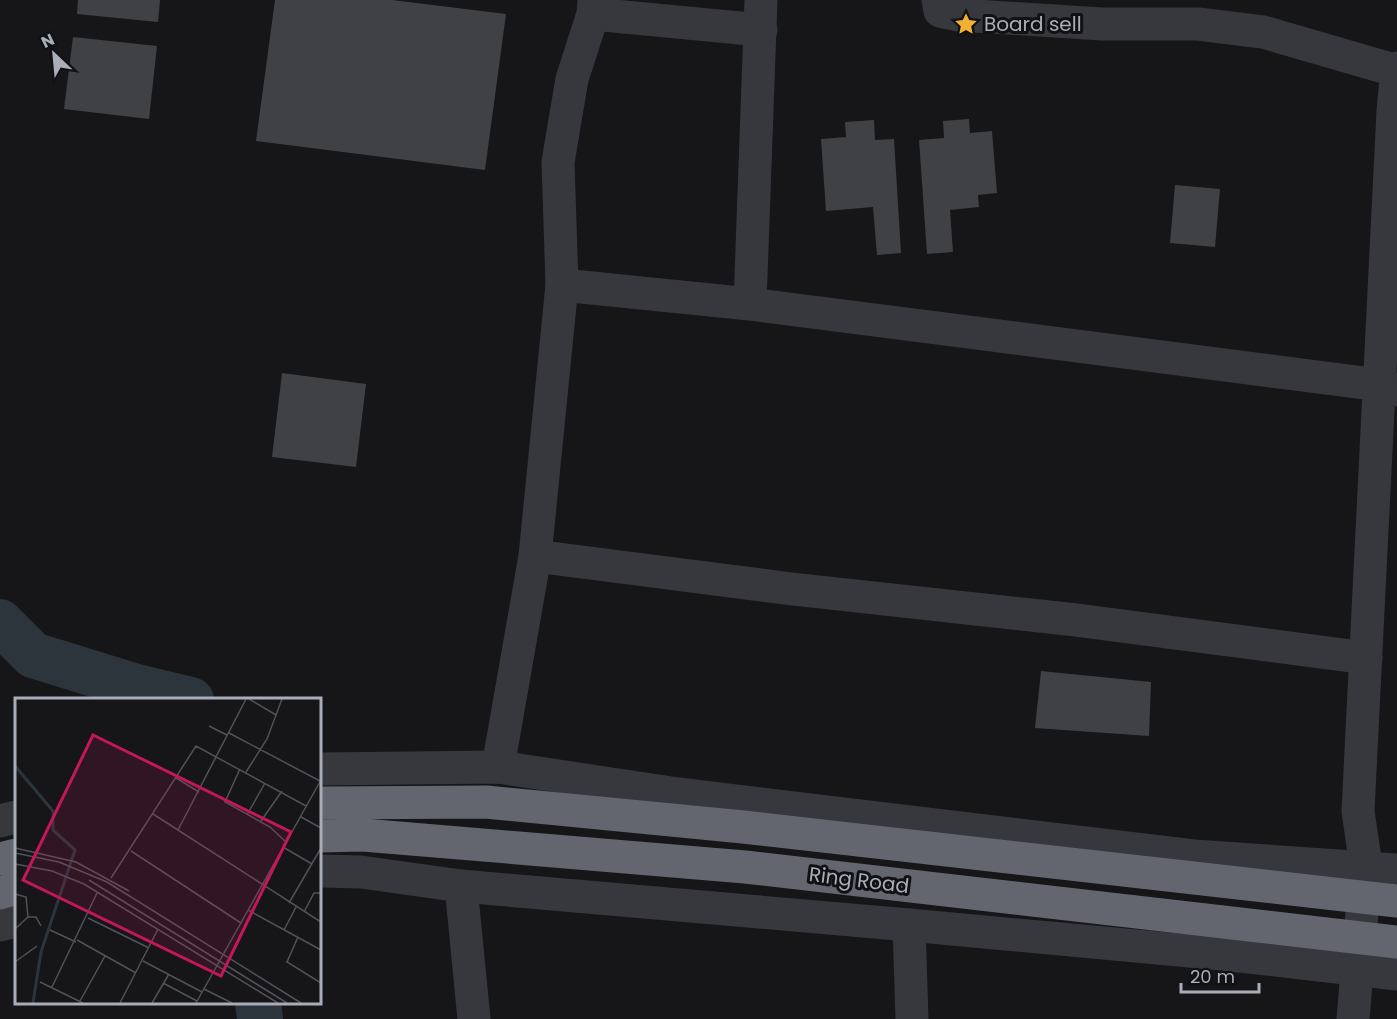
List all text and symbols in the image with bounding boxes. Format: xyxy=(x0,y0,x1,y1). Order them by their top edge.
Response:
place label: Board sell xyxy=(984,10,1082,38)
place icon: Board sell xyxy=(953,11,979,37)
north arrow xyxy=(24,24,84,84)
text: N xyxy=(37,28,58,54)
inset map xyxy=(15,698,321,1004)
street label: Ring Road xyxy=(807,860,911,900)
scale bar xyxy=(1181,956,1259,994)
text: 20 m xyxy=(1190,964,1235,989)

